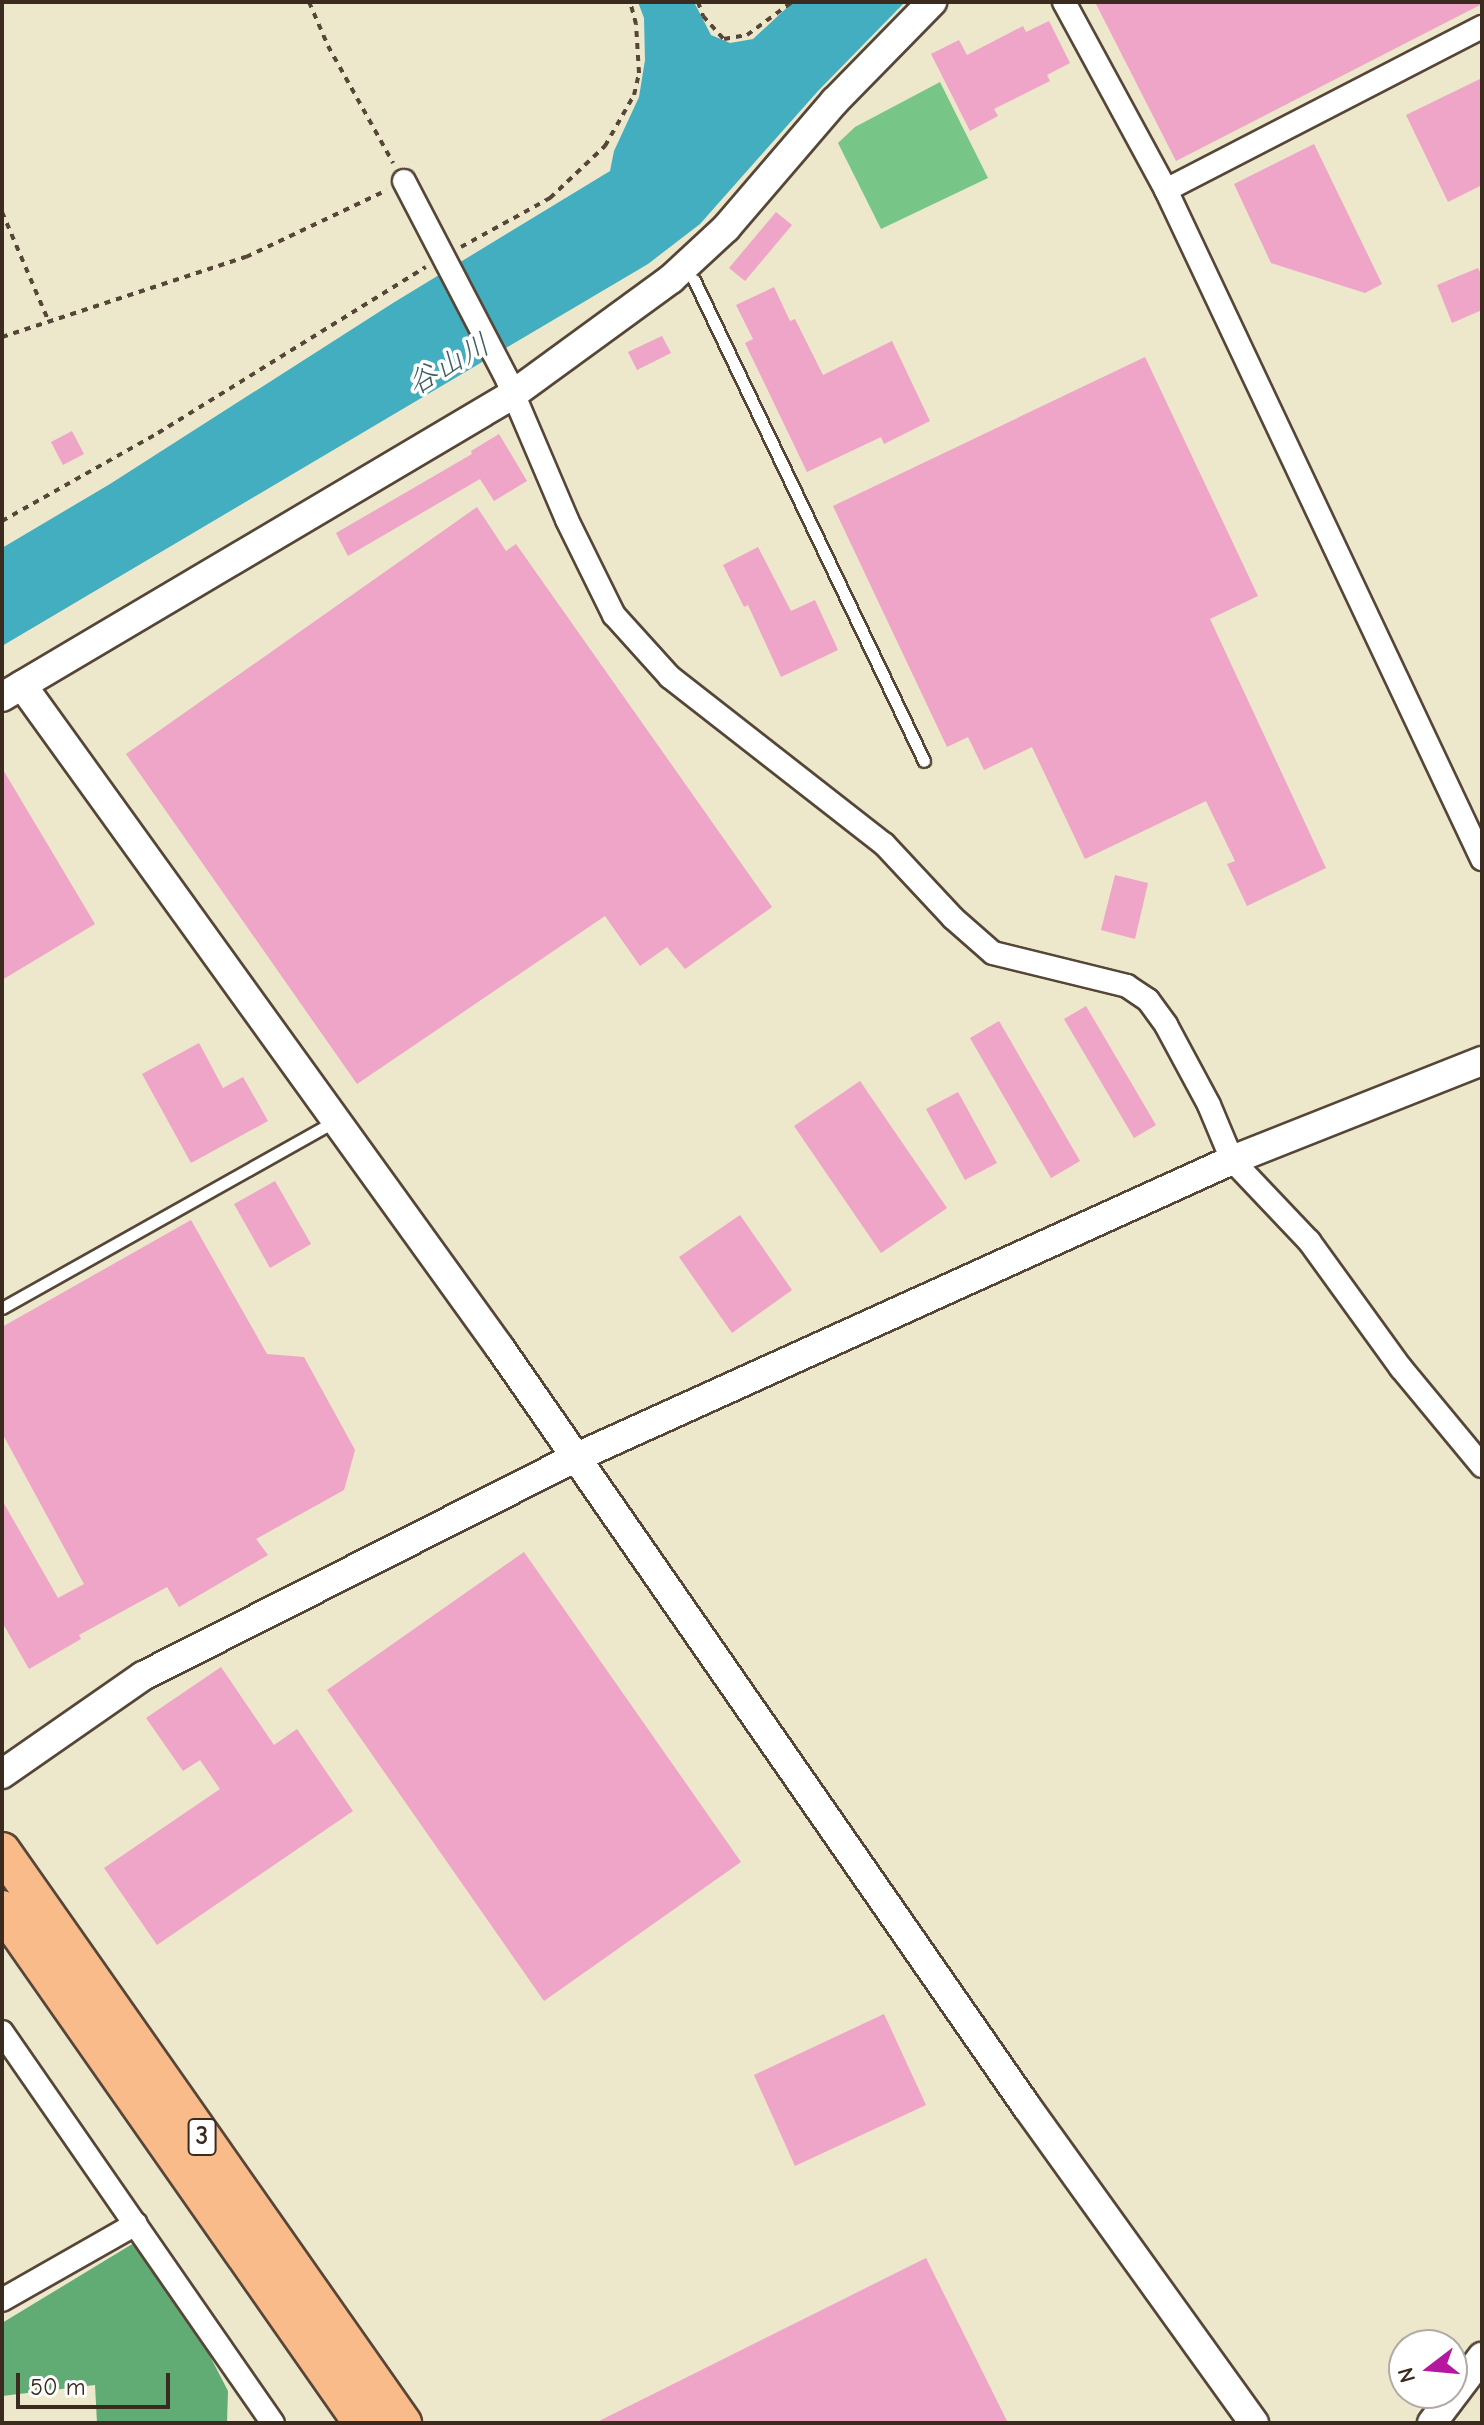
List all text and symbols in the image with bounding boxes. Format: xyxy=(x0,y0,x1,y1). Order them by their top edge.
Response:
water label: 谷山川 xyxy=(401,327,497,403)
road number: 3 xyxy=(186,2115,218,2159)
north arrow xyxy=(1388,2329,1468,2409)
scale bar xyxy=(20,2357,174,2407)
text: N xyxy=(1392,2365,1421,2386)
text: 50 m xyxy=(30,2373,86,2401)

